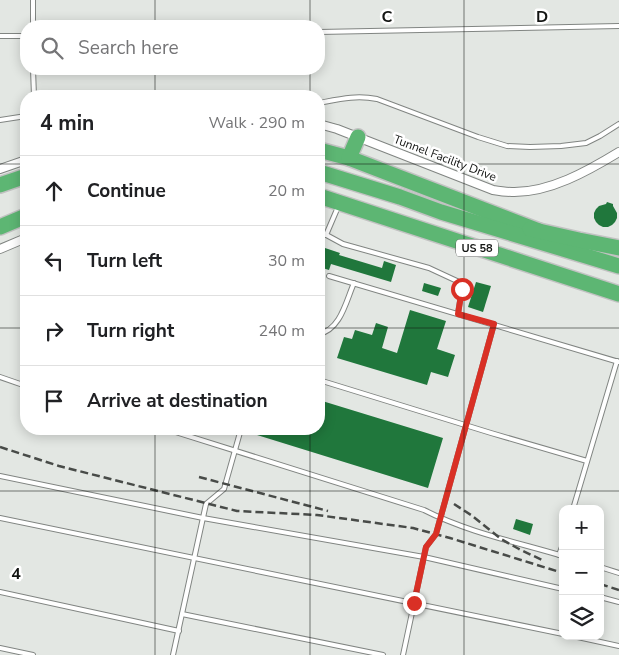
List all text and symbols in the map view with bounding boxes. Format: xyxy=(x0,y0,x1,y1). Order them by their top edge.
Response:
text: C xyxy=(382,6,393,28)
text: D xyxy=(536,6,548,28)
search box xyxy=(20,20,325,75)
icon: search xyxy=(38,34,66,62)
text: Search here xyxy=(78,35,179,61)
text: 4 min xyxy=(40,109,94,137)
text: Walk · 290 m xyxy=(209,112,305,134)
street label: Tunnel Facility Drive xyxy=(391,131,499,185)
icon: ahead xyxy=(40,177,68,205)
text: Continue xyxy=(87,178,166,204)
text: 20 m xyxy=(268,180,305,202)
road number: US 58 xyxy=(456,240,498,256)
icon: left xyxy=(40,247,68,275)
text: Turn left xyxy=(87,248,162,274)
text: 30 m xyxy=(268,250,305,272)
route start xyxy=(451,278,474,301)
icon: right xyxy=(40,317,68,345)
text: Turn right xyxy=(87,318,174,344)
text: 240 m xyxy=(258,320,305,342)
icon: arrive xyxy=(40,387,68,415)
text: Arrive at destination xyxy=(87,388,268,414)
map controls xyxy=(559,505,604,640)
button: + xyxy=(559,505,604,550)
button: − xyxy=(559,550,604,595)
text: 4 xyxy=(11,563,21,585)
route end xyxy=(403,592,426,615)
button: layers xyxy=(559,595,604,640)

